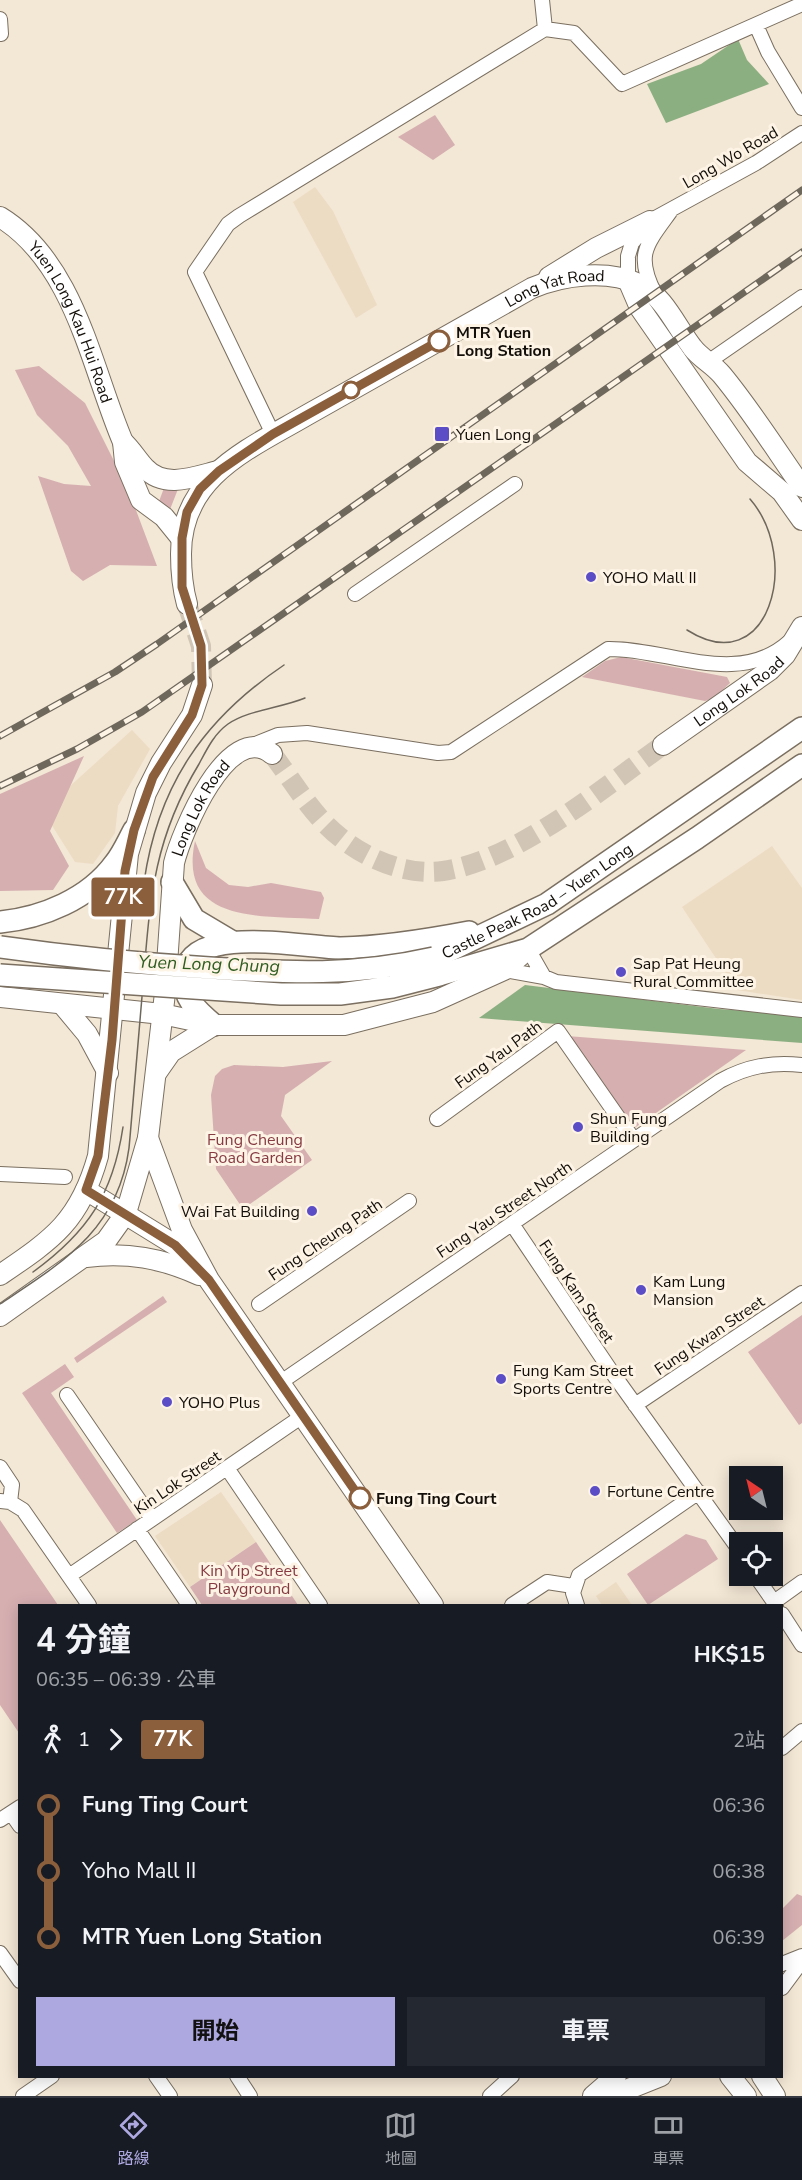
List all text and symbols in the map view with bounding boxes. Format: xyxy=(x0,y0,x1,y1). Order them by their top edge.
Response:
street label: Long Wo Road xyxy=(679,122,782,194)
street label: Yuen Long Kau Hui Road xyxy=(22,236,117,406)
street label: Long Yat Road xyxy=(501,265,605,313)
place label: MTR Yuen Long Station xyxy=(456,322,551,362)
marker: MTR Yuen Long Station xyxy=(428,330,450,352)
unlabelled marker xyxy=(342,381,360,399)
place label: Yuen Long xyxy=(455,424,531,446)
marker: Yuen Long xyxy=(433,425,451,443)
place label: YOHO Mall II xyxy=(602,567,697,589)
marker: YOHO Mall II xyxy=(584,570,598,584)
street label: Long Lok Road xyxy=(690,652,790,732)
street label: Long Lok Road xyxy=(167,755,235,859)
street label: Castle Peak Road – Yuen Long xyxy=(438,838,637,965)
line badge: 77K xyxy=(88,878,158,916)
text: 77K xyxy=(103,883,143,911)
water label: Yuen Long Chung xyxy=(137,950,281,978)
place label: Sap Pat Heung Rural Committee xyxy=(633,953,754,993)
marker: Sap Pat Heung Rural Committee xyxy=(614,965,628,979)
street label: Fung Yau Path xyxy=(450,1016,547,1094)
place label: Shun Fung Building xyxy=(590,1108,667,1148)
marker: Shun Fung Building xyxy=(571,1120,585,1134)
park label: Fung Cheung Road Garden xyxy=(207,1129,303,1169)
street label: Fung Yau Street North xyxy=(432,1156,577,1264)
street label: Fung Cheung Path xyxy=(264,1194,387,1286)
place label: Wai Fat Building xyxy=(181,1201,300,1223)
marker: Wai Fat Building xyxy=(305,1204,319,1218)
street label: Fung Kam Street xyxy=(533,1236,619,1348)
place label: Kam Lung Mansion xyxy=(653,1271,725,1311)
marker: Kam Lung Mansion xyxy=(634,1283,648,1297)
street label: Fung Kwan Street xyxy=(650,1291,769,1381)
place label: Fung Kam Street Sports Centre xyxy=(513,1360,633,1400)
marker: Fung Kam Street Sports Centre xyxy=(494,1372,508,1386)
place label: YOHO Plus xyxy=(178,1392,260,1414)
marker: YOHO Plus xyxy=(160,1395,174,1409)
street label: Kin Lok Street xyxy=(130,1445,226,1520)
north arrow xyxy=(729,1466,783,1520)
map controls xyxy=(729,1466,783,1586)
place label: Fortune Centre xyxy=(607,1481,714,1503)
marker: Fortune Centre xyxy=(588,1484,602,1498)
marker: Fung Ting Court xyxy=(349,1487,371,1509)
place label: Fung Ting Court xyxy=(376,1488,497,1510)
button: locate xyxy=(729,1532,783,1586)
park label: Kin Yip Street Playground xyxy=(200,1560,298,1600)
text: 4 分鐘 xyxy=(36,1618,131,1663)
text: HK$15 xyxy=(694,1640,765,1670)
text: 06:35 – 06:39 · 公車 xyxy=(36,1666,216,1693)
icon: walk xyxy=(36,1723,69,1756)
icon: forward xyxy=(99,1723,132,1756)
text: 77K xyxy=(153,1725,192,1753)
text: 1 xyxy=(78,1726,90,1753)
text: 2站 xyxy=(733,1727,765,1754)
text: Fung Ting Court xyxy=(82,1790,248,1820)
text: 06:36 xyxy=(712,1792,765,1819)
text: Yoho Mall II xyxy=(82,1856,196,1886)
text: 06:38 xyxy=(712,1858,765,1885)
text: MTR Yuen Long Station xyxy=(82,1922,322,1952)
text: 06:39 xyxy=(712,1924,765,1951)
button: 開始 xyxy=(36,1997,395,2066)
button: 車票 xyxy=(407,1997,765,2066)
tab: 路線 xyxy=(117,2109,150,2170)
tab: 地圖 xyxy=(384,2109,417,2170)
tab: 車票 xyxy=(652,2109,685,2170)

